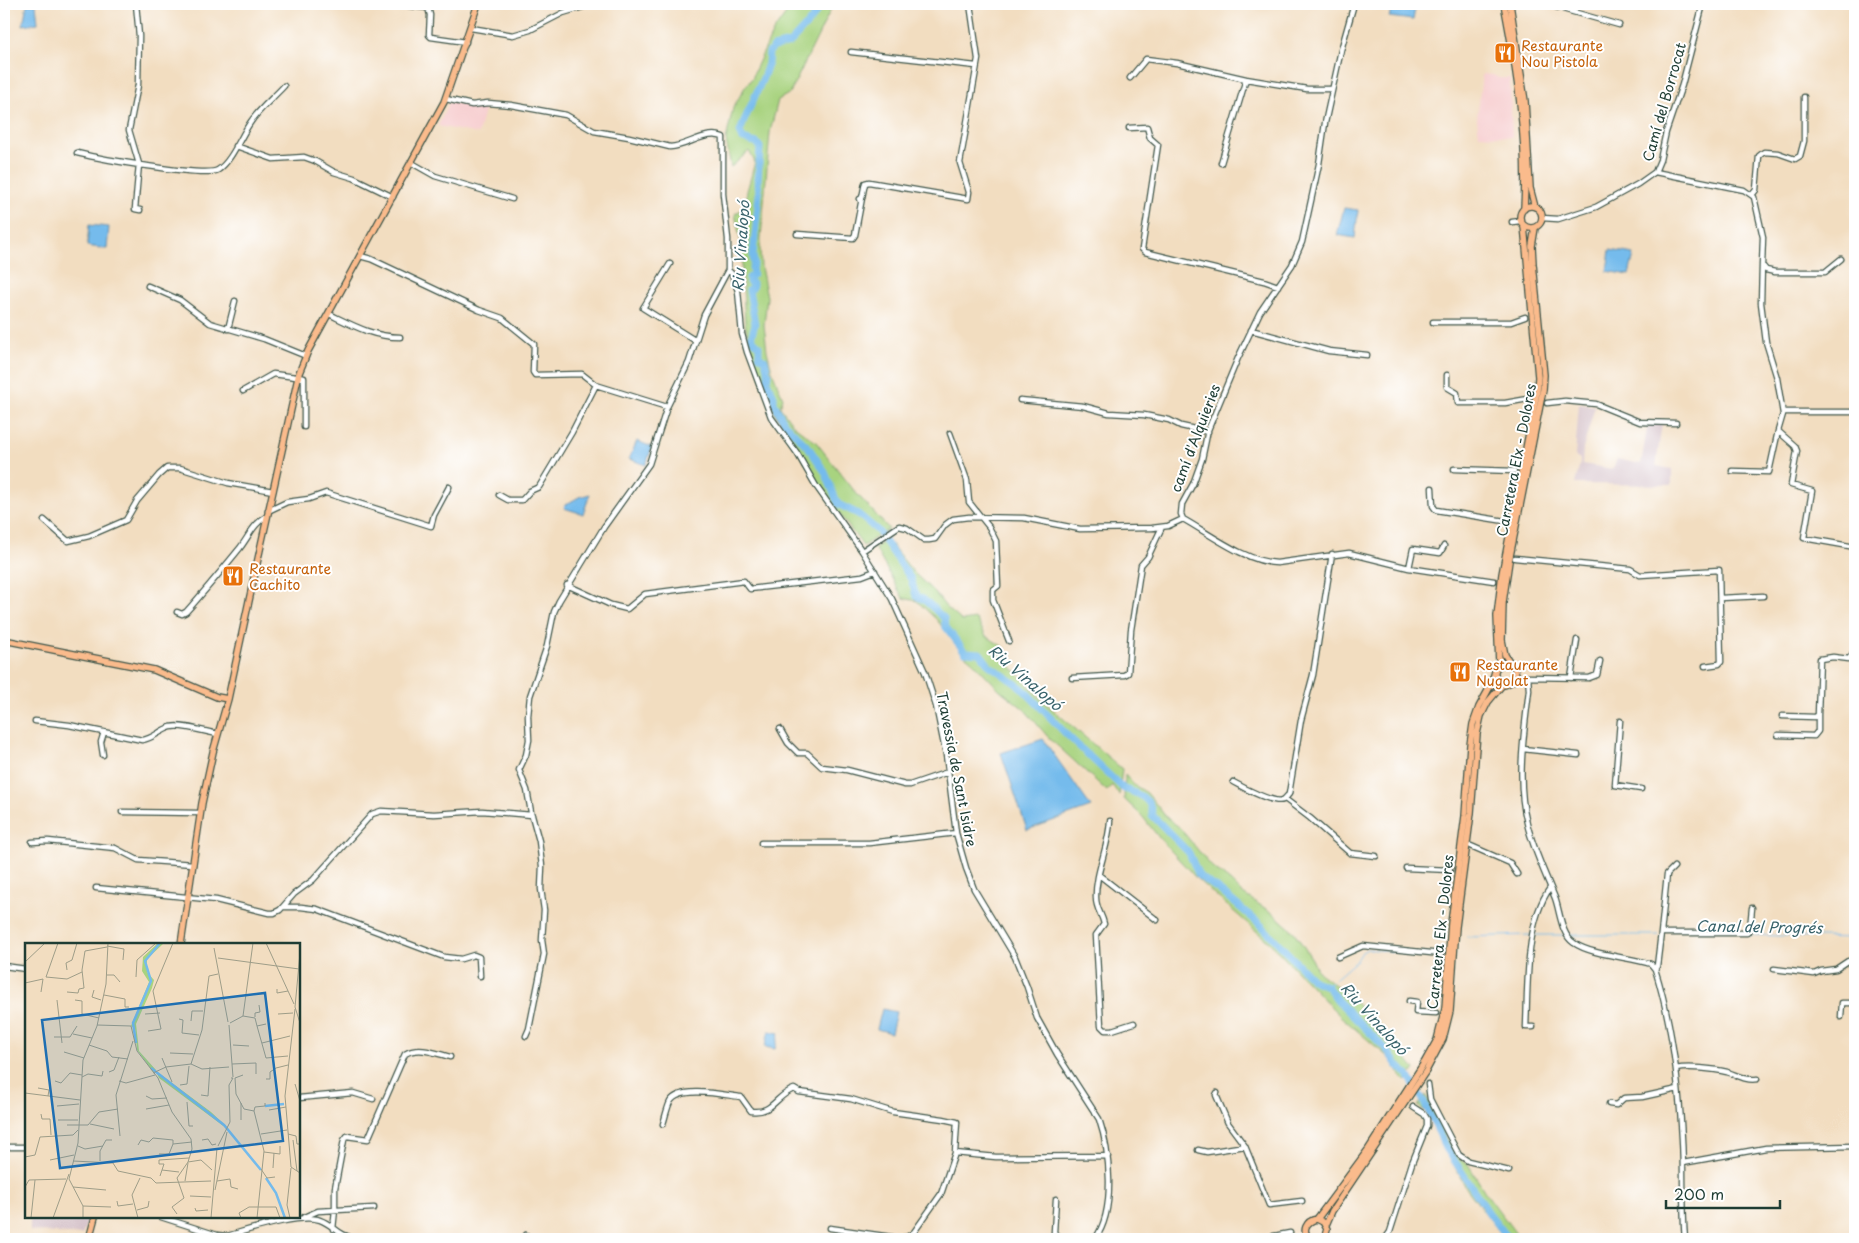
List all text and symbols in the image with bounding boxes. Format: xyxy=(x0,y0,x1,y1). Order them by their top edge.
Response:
place label: Restaurante Nou Pistola xyxy=(1521,35,1603,72)
street label: Camí del Borrocat xyxy=(1637,40,1691,164)
restaurant icon: Restaurante Nou Pistola xyxy=(1493,41,1517,65)
water label: Riu Vinalopó xyxy=(725,198,755,292)
street label: camí d'Alquieries xyxy=(1165,381,1225,495)
street label: Carretera Elx - Dolores xyxy=(1491,382,1541,538)
place label: Restaurante Cachito xyxy=(249,558,331,595)
restaurant icon: Restaurante Cachito xyxy=(221,564,245,588)
water label: Riu Vinalopó xyxy=(984,638,1069,717)
place label: Restaurante Nugolat xyxy=(1476,654,1558,691)
restaurant icon: Restaurante Nugolat xyxy=(1448,660,1472,684)
street label: Travessia de Sant Isidre xyxy=(932,690,982,848)
street label: Carretera Elx - Dolores xyxy=(1421,854,1459,1010)
water label: Canal del Progrés xyxy=(1696,913,1823,939)
inset map xyxy=(25,943,300,1218)
water label: Riu Vinalopó xyxy=(1336,976,1415,1061)
scale bar xyxy=(1666,1178,1780,1210)
text: 200 m xyxy=(1674,1182,1724,1205)

